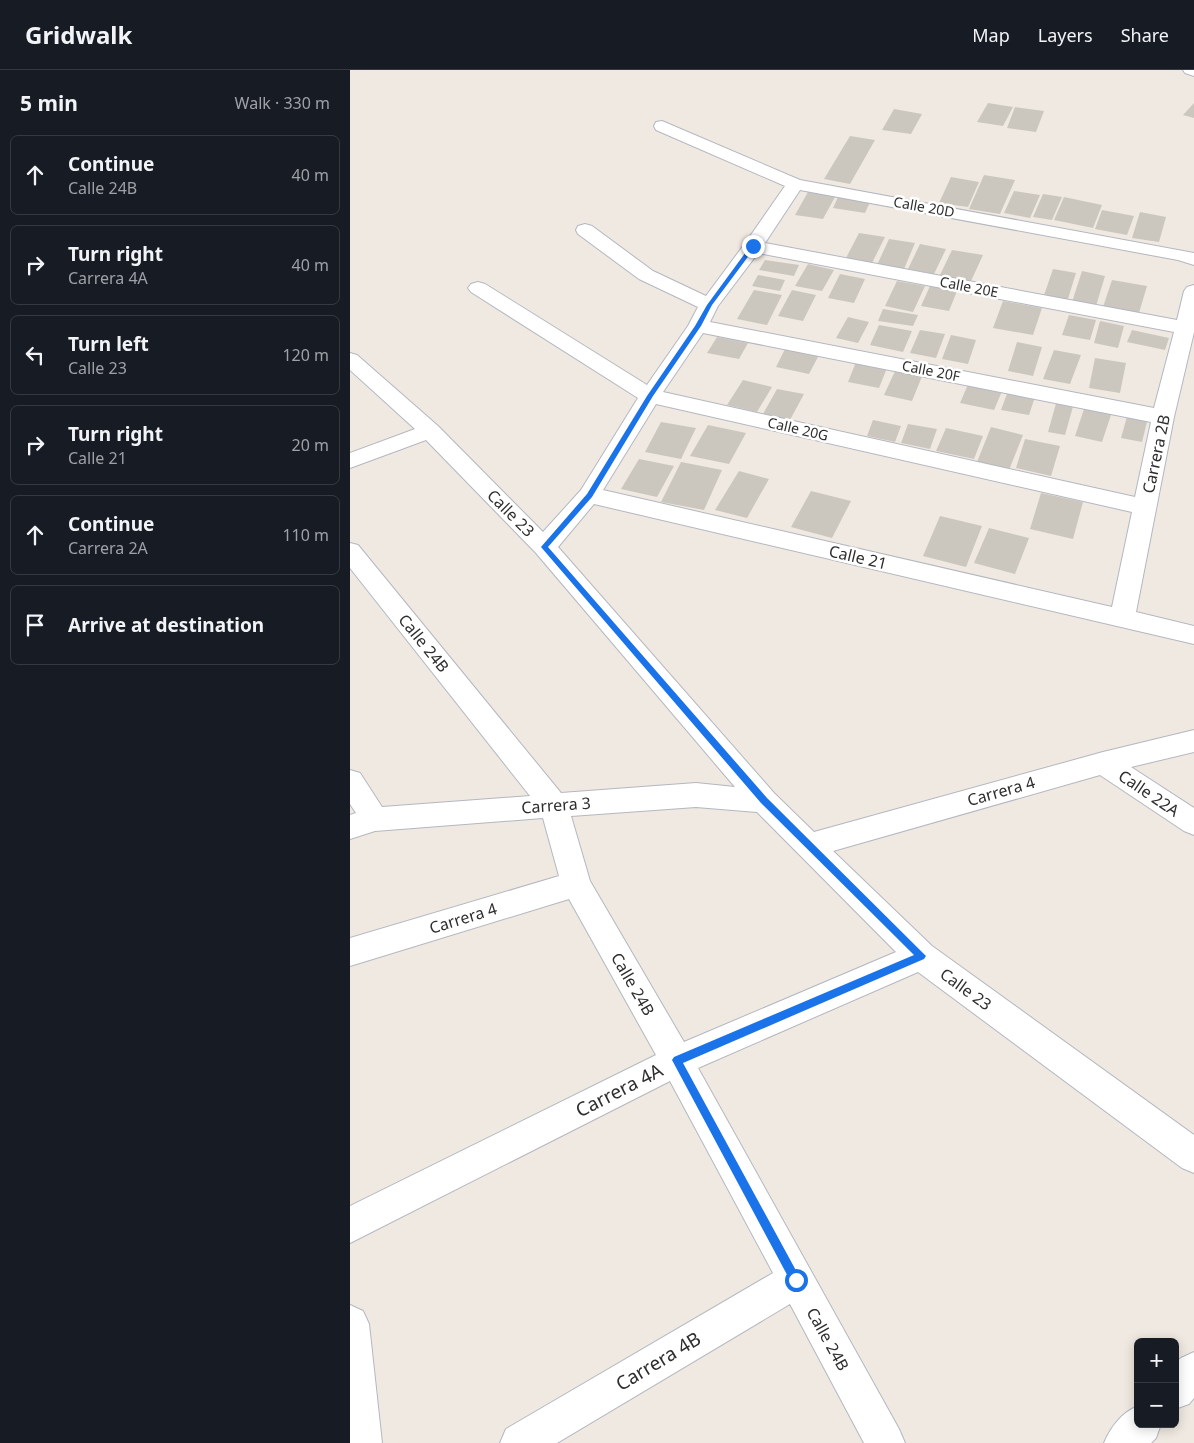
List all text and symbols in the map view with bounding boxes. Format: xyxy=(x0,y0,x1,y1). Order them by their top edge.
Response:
text: Gridwalk xyxy=(25,18,132,51)
text: Map xyxy=(972,23,1010,47)
text: Layers xyxy=(1038,23,1093,47)
text: Share xyxy=(1121,23,1169,47)
text: 5 min xyxy=(20,89,78,117)
text: Walk · 330 m xyxy=(235,92,330,114)
text: Continue xyxy=(68,151,154,177)
icon: ahead xyxy=(21,161,49,189)
text: 40 m xyxy=(292,164,329,186)
text: Calle 24B xyxy=(68,177,137,199)
street label: Calle 20D xyxy=(892,192,956,221)
route end xyxy=(742,235,765,258)
text: Turn right xyxy=(68,241,163,267)
icon: right xyxy=(21,251,49,279)
text: 40 m xyxy=(292,254,329,276)
text: Carrera 4A xyxy=(68,267,148,289)
street label: Calle 20E xyxy=(938,272,1000,301)
text: Turn left xyxy=(68,331,149,357)
icon: left xyxy=(21,341,49,369)
text: 120 m xyxy=(282,344,329,366)
street label: Calle 20F xyxy=(900,356,962,385)
text: Calle 23 xyxy=(68,357,127,379)
street label: Calle 20G xyxy=(766,412,830,445)
street label: Carrera 2B xyxy=(1137,413,1175,495)
text: Turn right xyxy=(68,421,163,447)
icon: right xyxy=(21,431,49,459)
text: 20 m xyxy=(292,434,329,456)
text: Calle 21 xyxy=(68,447,127,469)
street label: Calle 23 xyxy=(482,484,540,542)
text: Continue xyxy=(68,511,154,537)
icon: ahead xyxy=(21,521,49,549)
text: 110 m xyxy=(282,524,329,546)
text: Carrera 2A xyxy=(68,537,148,559)
street label: Calle 21 xyxy=(827,540,889,574)
street label: Calle 24B xyxy=(394,609,454,677)
icon: arrive xyxy=(21,611,49,639)
text: Arrive at destination xyxy=(68,612,264,638)
street label: Calle 22A xyxy=(1114,765,1184,822)
street label: Carrera 4 xyxy=(965,771,1037,811)
street label: Carrera 3 xyxy=(521,792,591,818)
street label: Carrera 4 xyxy=(427,897,499,939)
street label: Calle 24B xyxy=(606,949,660,1019)
street label: Calle 23 xyxy=(936,963,996,1015)
street label: Carrera 4A xyxy=(571,1057,668,1123)
route start xyxy=(785,1269,808,1292)
street label: Calle 24B xyxy=(802,1303,854,1375)
street label: Carrera 4B xyxy=(611,1325,705,1397)
map controls xyxy=(1134,1338,1179,1428)
button: + xyxy=(1134,1338,1179,1383)
button: − xyxy=(1134,1383,1179,1428)

